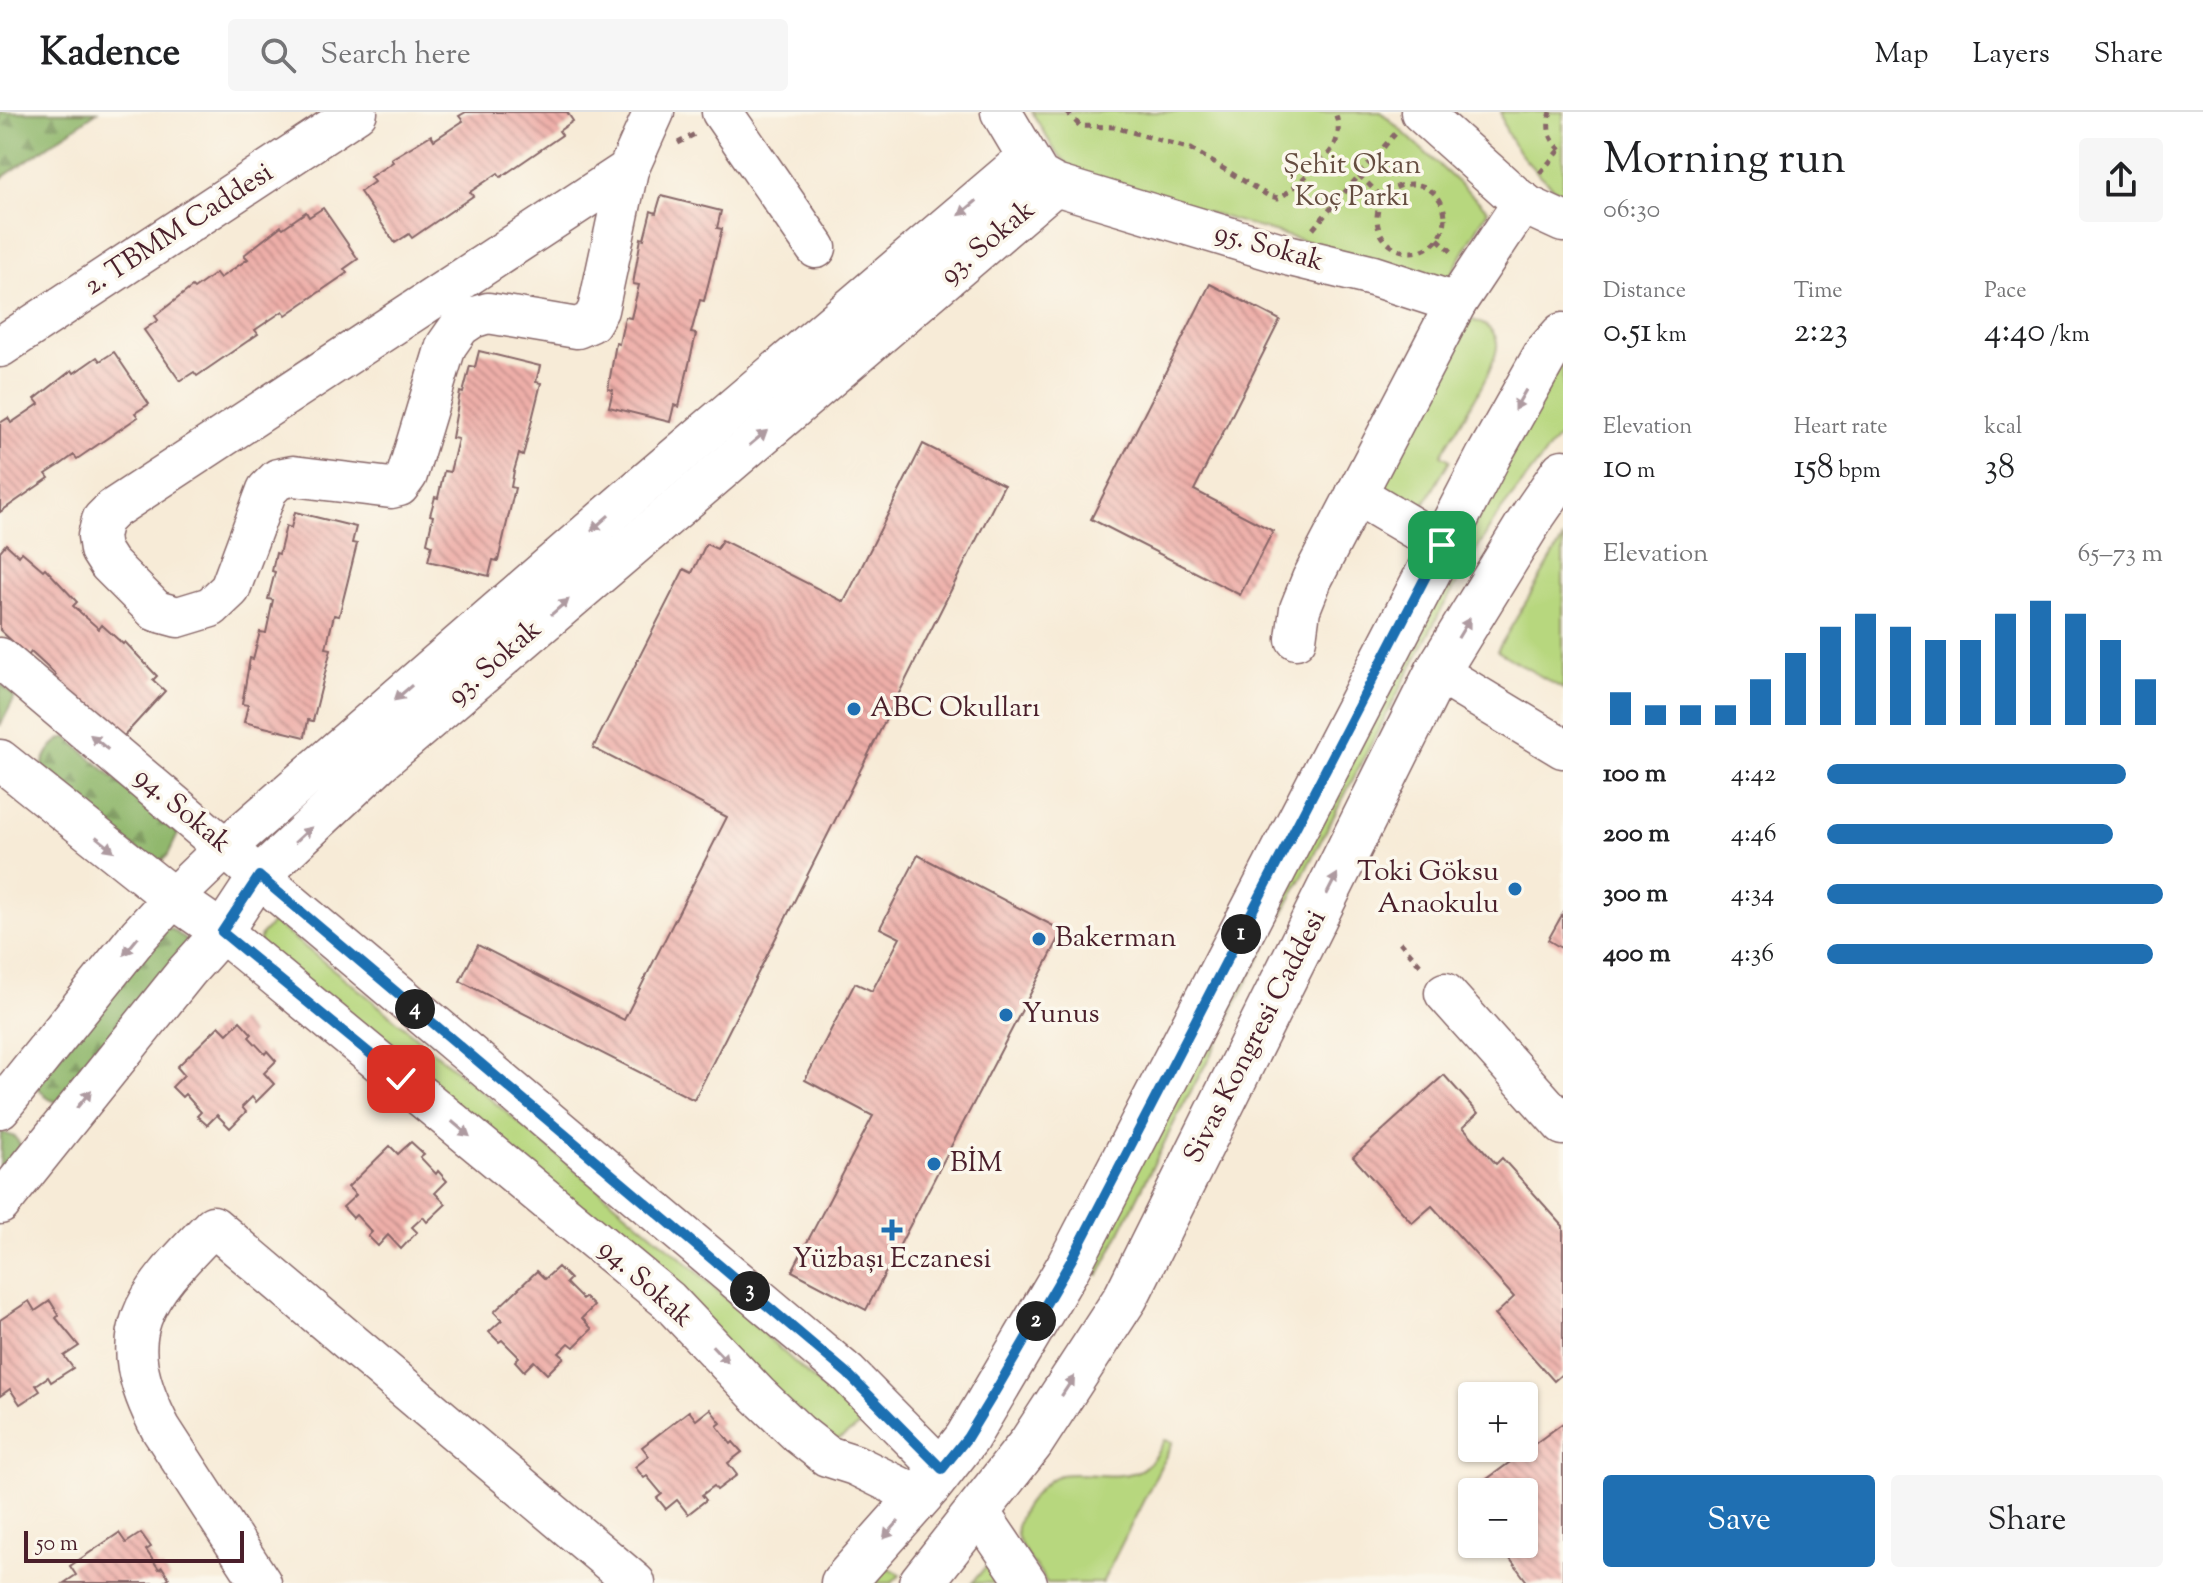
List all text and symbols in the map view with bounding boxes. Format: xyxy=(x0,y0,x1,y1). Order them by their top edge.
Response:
search box xyxy=(228,19,788,91)
text: Kadence xyxy=(40,28,180,82)
icon: search xyxy=(256,33,300,77)
text: Search here xyxy=(320,34,471,77)
text: Map xyxy=(1875,35,1928,75)
text: Layers xyxy=(1972,35,2050,75)
text: Share xyxy=(2094,35,2163,75)
text: Morning run xyxy=(1603,130,1846,193)
button: share xyxy=(2079,138,2163,222)
park label: Şehit Okan Koç Parkı xyxy=(1283,146,1421,218)
street label: 2. TBMM Caddesi xyxy=(77,154,281,306)
street label: 93. Sokak xyxy=(932,191,1044,295)
text: 06:30 xyxy=(1603,192,1660,229)
one-way arrow xyxy=(958,199,978,216)
street label: 95. Sokak xyxy=(1210,213,1328,283)
text: Distance xyxy=(1603,276,1686,308)
text: Time xyxy=(1794,276,1843,308)
text: Pace xyxy=(1984,276,2026,308)
text: 0.51 xyxy=(1603,308,1652,357)
text: 2:23 xyxy=(1794,308,1848,357)
text: 4:40 xyxy=(1984,308,2045,357)
text: km xyxy=(1652,320,1687,352)
text: /km xyxy=(2045,320,2090,352)
one-way arrow xyxy=(1513,389,1527,411)
text: Elevation xyxy=(1603,412,1692,444)
text: Heart rate xyxy=(1794,412,1888,444)
text: kcal xyxy=(1984,412,2022,444)
one-way arrow xyxy=(748,430,768,447)
text: 10 xyxy=(1603,444,1632,493)
text: 158 xyxy=(1794,444,1834,493)
text: 38 xyxy=(1984,444,2015,493)
text: m xyxy=(1632,456,1655,488)
text: bpm xyxy=(1834,456,1881,488)
pin xyxy=(1408,511,1476,579)
one-way arrow xyxy=(590,514,610,531)
icon: arrive xyxy=(1420,523,1464,567)
text: Elevation xyxy=(1603,536,1708,573)
text: 65–73 m xyxy=(2078,536,2163,573)
one-way arrow xyxy=(550,599,570,616)
street label: 93. Sokak xyxy=(439,611,551,715)
one-way arrow xyxy=(1457,617,1471,639)
one-way arrow xyxy=(394,684,414,701)
place label: ABC Okulları xyxy=(870,689,1040,729)
marker: ABC Okulları xyxy=(845,700,863,718)
one-way arrow xyxy=(89,734,109,751)
text: 100 m xyxy=(1603,756,1666,793)
text: 4:42 xyxy=(1731,756,1776,793)
street label: 94. Sokak xyxy=(125,758,239,864)
text: 200 m xyxy=(1603,816,1670,853)
text: 4:46 xyxy=(1731,816,1777,853)
one-way arrow xyxy=(293,826,312,845)
one-way arrow xyxy=(95,835,115,851)
place label: Toki Göksu Anaokulu xyxy=(1357,853,1499,925)
one-way arrow xyxy=(1325,873,1339,896)
text: 300 m xyxy=(1603,876,1668,913)
text: 4:34 xyxy=(1731,876,1774,913)
marker: Toki Göksu Anaokulu xyxy=(1506,880,1524,898)
street label: Sivas Kongresi Caddesi xyxy=(1175,903,1337,1171)
pin: 1 xyxy=(1221,914,1261,954)
text: 1 xyxy=(1237,918,1245,950)
place label: Bakerman xyxy=(1055,919,1176,959)
marker: Bakerman xyxy=(1030,930,1048,948)
one-way arrow xyxy=(123,936,140,956)
text: 400 m xyxy=(1603,936,1670,973)
text: 4:36 xyxy=(1731,936,1774,973)
pin: 4 xyxy=(395,989,435,1029)
text: 4 xyxy=(409,993,421,1025)
place label: Yunus xyxy=(1022,995,1100,1035)
marker: Yunus xyxy=(997,1006,1015,1024)
pin xyxy=(367,1045,435,1113)
icon: check xyxy=(379,1057,423,1101)
one-way arrow xyxy=(75,1089,92,1109)
one-way arrow xyxy=(450,1120,471,1137)
place label: BİM xyxy=(950,1144,1003,1184)
marker: BİM xyxy=(925,1155,943,1173)
marker: Yüzbaşı Eczanesi xyxy=(883,1221,901,1239)
street label: 94. Sokak xyxy=(588,1230,702,1338)
place label: Yüzbaşı Eczanesi xyxy=(793,1240,992,1280)
pin: 3 xyxy=(730,1271,770,1311)
text: 3 xyxy=(746,1275,754,1307)
pin: 2 xyxy=(1016,1301,1056,1341)
text: 2 xyxy=(1031,1305,1041,1337)
one-way arrow xyxy=(711,1344,729,1363)
one-way arrow xyxy=(1060,1376,1075,1397)
map controls xyxy=(1458,1382,1538,1558)
button: + xyxy=(1458,1382,1538,1462)
button: Save xyxy=(1603,1475,1875,1567)
button: Share xyxy=(1891,1475,2163,1567)
button: − xyxy=(1458,1478,1538,1558)
one-way arrow xyxy=(882,1520,900,1539)
scale bar xyxy=(24,1527,244,1563)
text: 50 m xyxy=(36,1529,78,1561)

